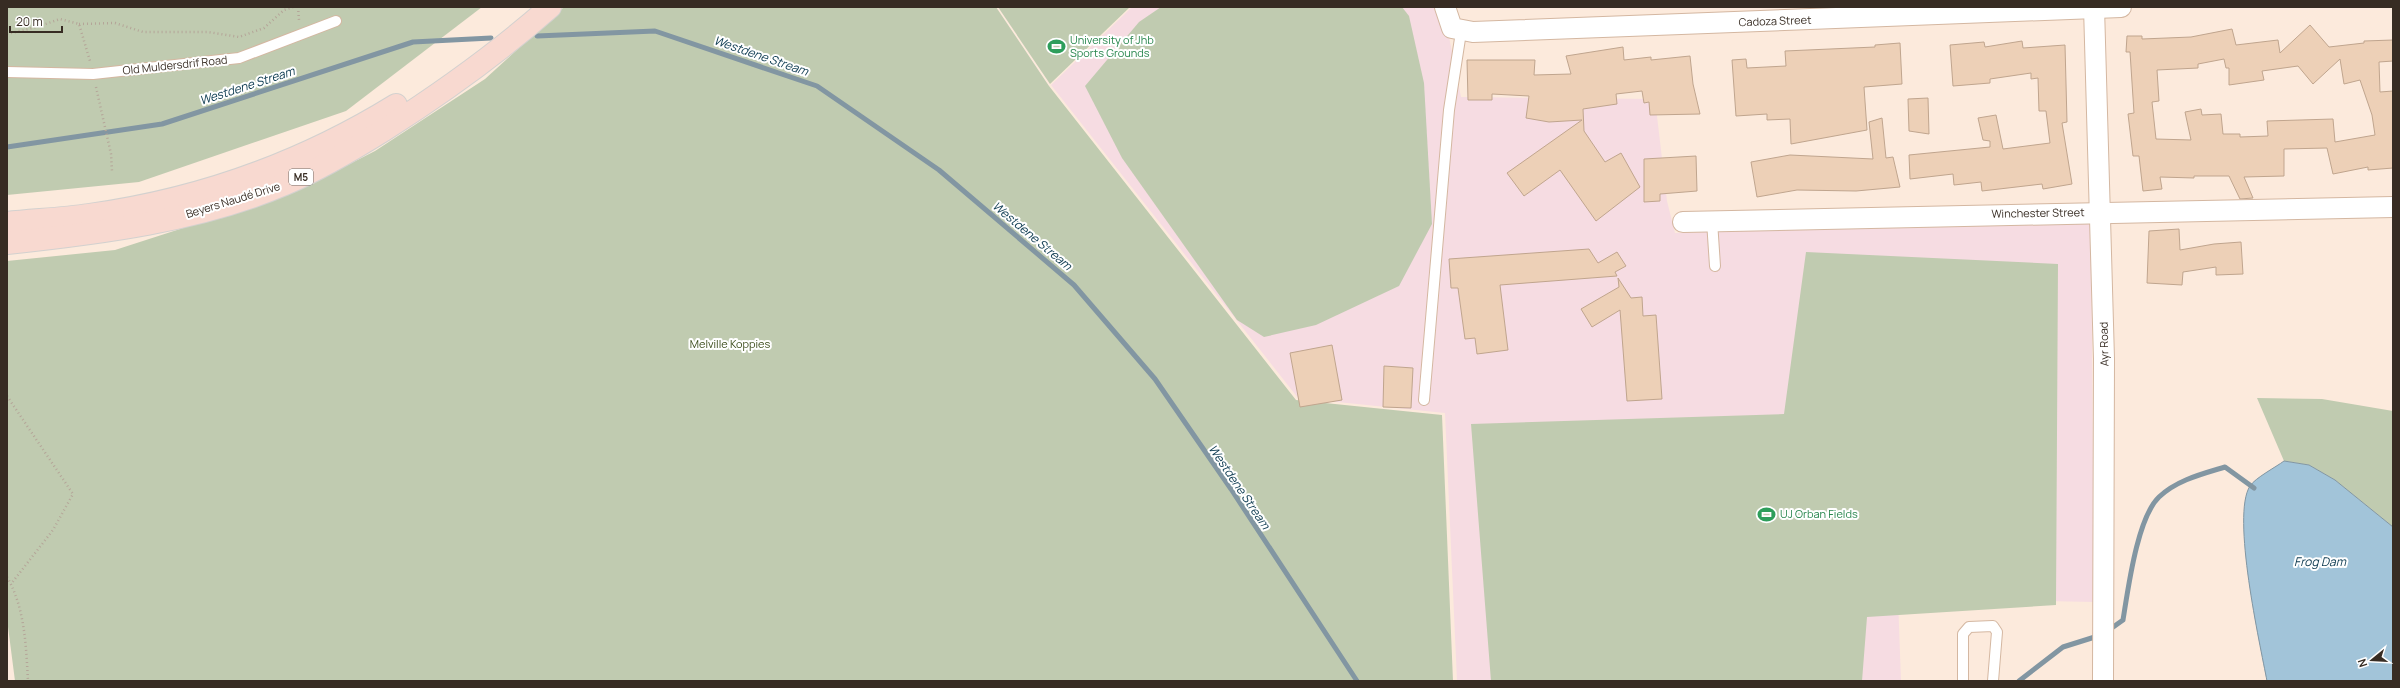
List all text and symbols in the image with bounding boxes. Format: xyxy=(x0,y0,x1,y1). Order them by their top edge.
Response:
scale bar xyxy=(10,8,62,34)
street label: Cadoza Street xyxy=(1738,12,1812,29)
text: 20 m xyxy=(16,13,43,30)
water label: Westdene Stream xyxy=(712,31,811,80)
place label: University of Jhb Sports Grounds xyxy=(1070,32,1154,60)
sports icon: University of Jhb Sports Grounds xyxy=(1047,36,1067,56)
street label: Old Muldersdrif Road xyxy=(122,52,228,77)
water label: Westdene Stream xyxy=(197,62,297,109)
road number: M5 xyxy=(289,169,313,185)
street label: Beyers Naudé Drive xyxy=(184,178,282,221)
water label: Westdene Stream xyxy=(989,197,1076,274)
street label: Winchester Street xyxy=(1991,204,2085,221)
street label: Ayr Road xyxy=(2096,322,2111,366)
park label: Melville Koppies xyxy=(690,336,771,351)
water label: Westdene Stream xyxy=(1205,441,1275,533)
sports icon: UJ Orban Fields xyxy=(1757,504,1777,524)
place label: UJ Orban Fields xyxy=(1780,506,1858,521)
water label: Frog Dam xyxy=(2294,553,2347,570)
north arrow xyxy=(2352,640,2392,680)
text: N xyxy=(2354,657,2370,669)

